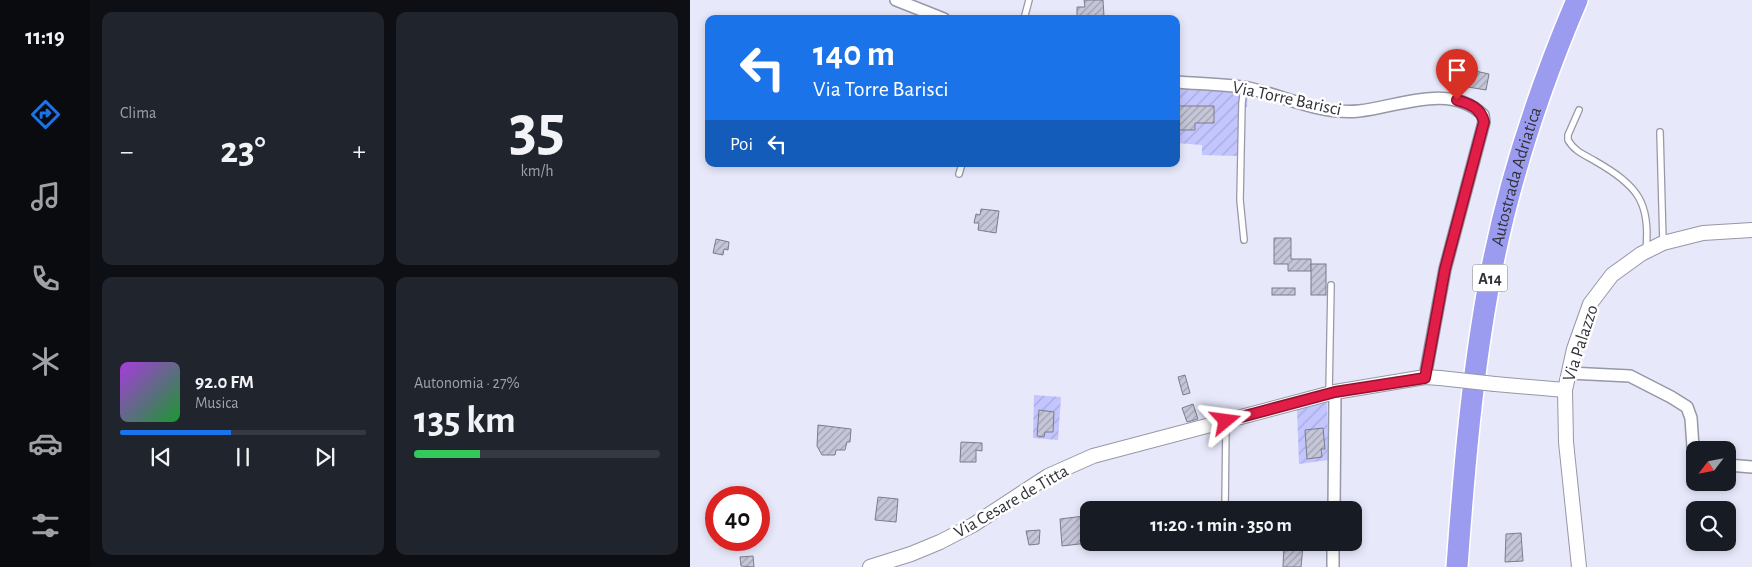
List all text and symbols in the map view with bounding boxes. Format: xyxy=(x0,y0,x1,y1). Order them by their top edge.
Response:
text: 11:19 xyxy=(25,26,65,48)
icon: left xyxy=(730,35,795,100)
text: 140 m xyxy=(813,37,895,72)
pin xyxy=(1436,49,1478,100)
icon: arrive xyxy=(1443,56,1471,84)
text: Via Torre Barisci xyxy=(813,78,949,100)
street label: Via Torre Barisci xyxy=(1231,79,1343,119)
icon: directions xyxy=(28,97,63,132)
text: 35 xyxy=(509,97,565,162)
text: Clima xyxy=(120,105,156,121)
street label: Autostrada Adriatica xyxy=(1489,105,1545,248)
icon: left xyxy=(763,130,791,158)
text: 23° xyxy=(220,132,266,170)
text: Poi xyxy=(730,135,753,154)
text: − xyxy=(120,138,133,166)
text: + xyxy=(353,138,366,166)
text: km/h xyxy=(520,163,554,179)
icon: music xyxy=(28,179,63,214)
icon: phone xyxy=(28,261,63,296)
road number: A14 xyxy=(1472,264,1508,292)
street label: Via Palazzo xyxy=(1560,303,1602,384)
icon: climate xyxy=(28,344,63,379)
text: 92.0 FM xyxy=(195,373,254,392)
text: Autonomia · 27% xyxy=(414,375,520,391)
position arrow xyxy=(1199,394,1251,446)
text: Musica xyxy=(195,395,239,411)
text: 135 km xyxy=(414,402,516,440)
icon: car xyxy=(28,426,63,461)
north arrow xyxy=(1686,441,1736,491)
map controls xyxy=(1686,441,1736,551)
icon: previous xyxy=(147,443,175,471)
icon: pause xyxy=(229,443,257,471)
icon: next xyxy=(311,443,339,471)
street label: Via Cesare de Titta xyxy=(951,462,1072,542)
speed limit sign: 40 xyxy=(705,486,770,551)
button: search xyxy=(1686,501,1736,551)
icon: filters xyxy=(28,508,63,543)
text: 11:20 · 1 min · 350 m xyxy=(1150,516,1292,535)

